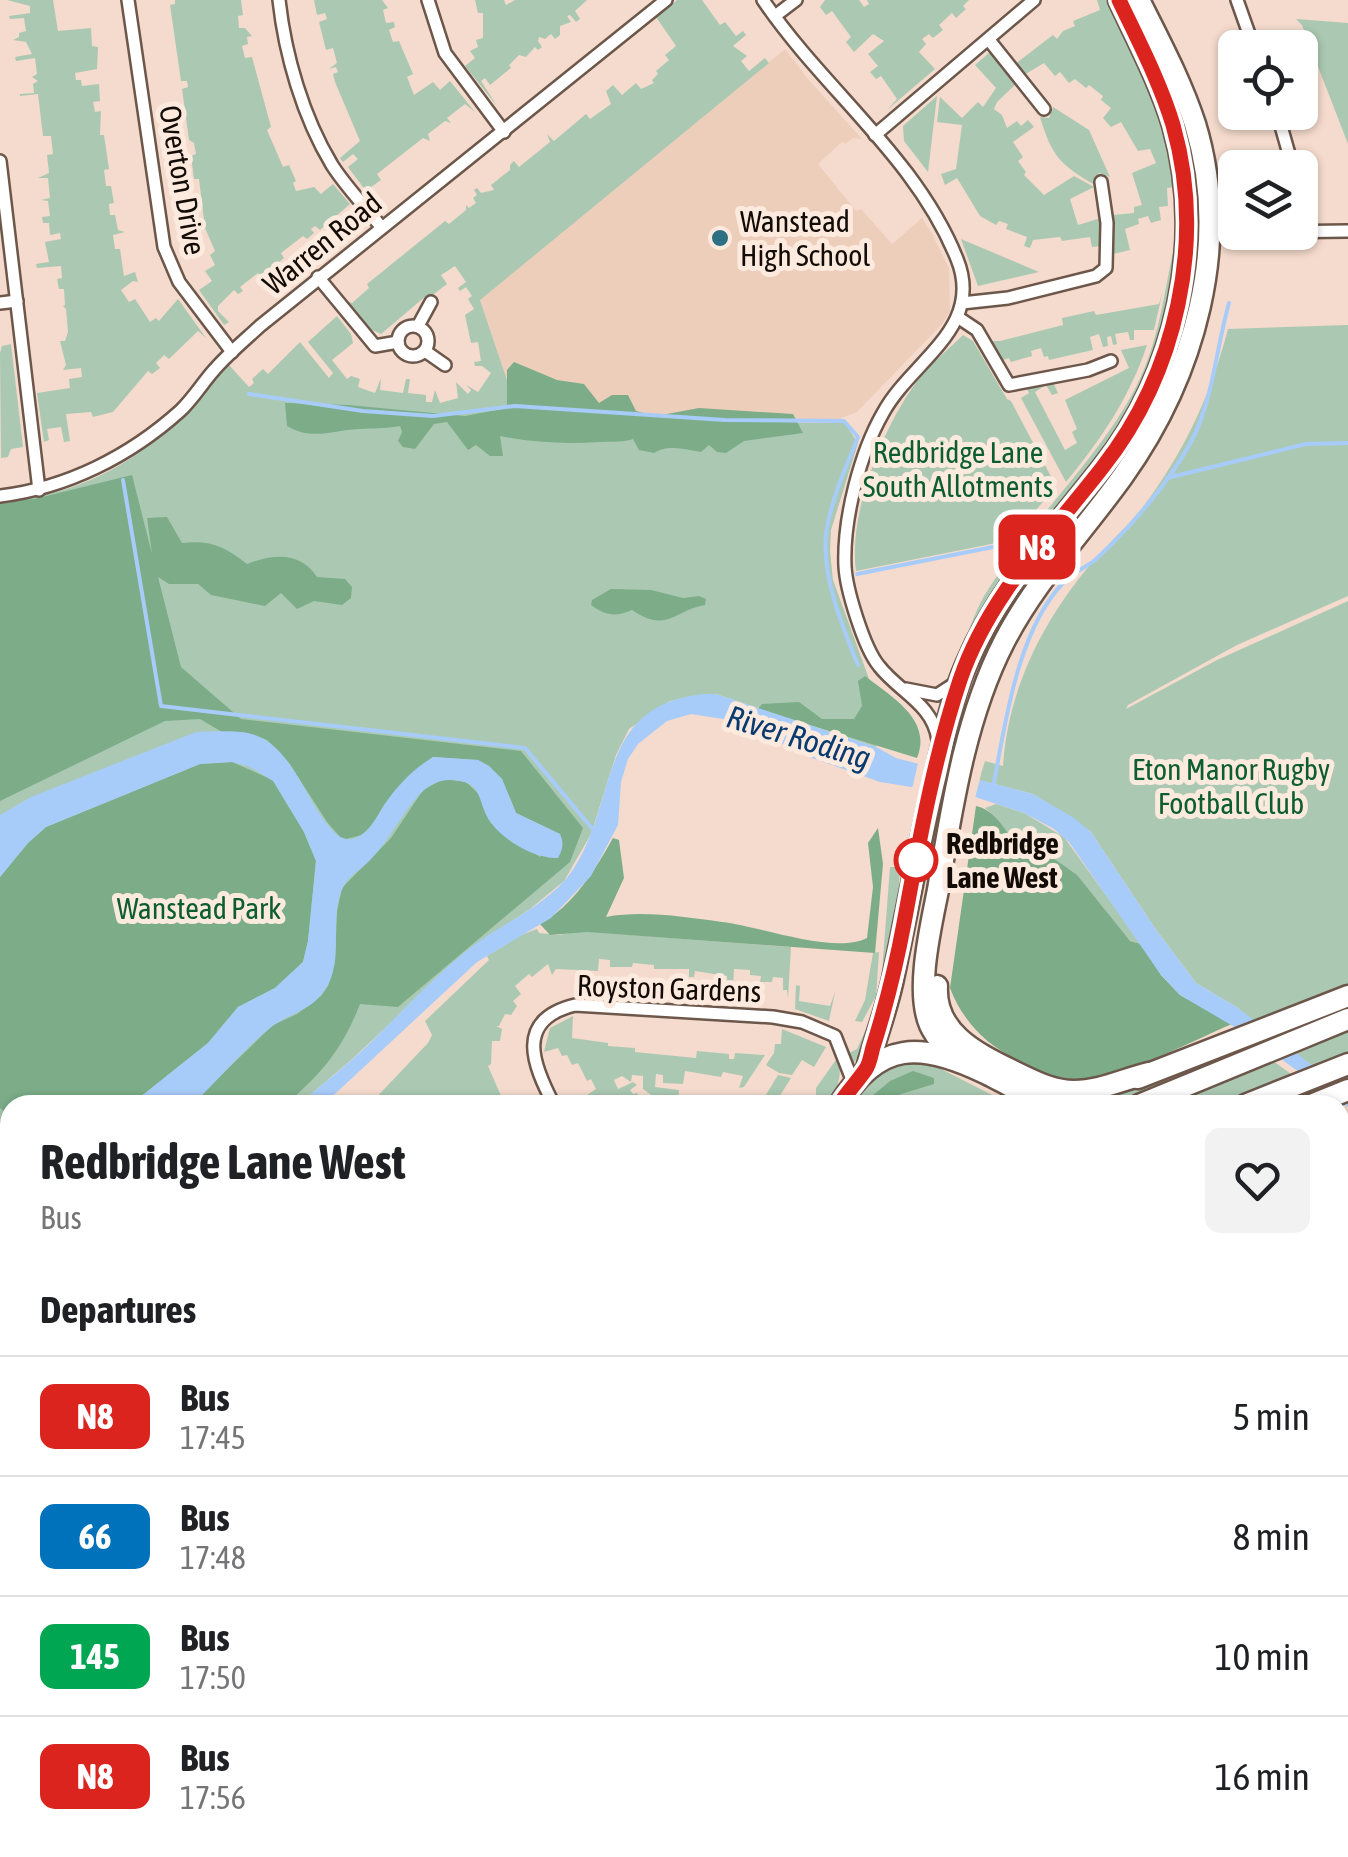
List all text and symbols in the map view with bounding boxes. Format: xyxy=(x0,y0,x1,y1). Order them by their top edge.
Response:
map controls xyxy=(1218,30,1318,250)
button: locate xyxy=(1218,30,1318,130)
street label: Overton Drive xyxy=(153,103,213,257)
button: layers xyxy=(1218,150,1318,250)
street label: Warren Road xyxy=(256,185,388,301)
place label: Wanstead High School xyxy=(740,204,870,272)
marker: Wanstead High School xyxy=(709,227,731,249)
park label: Redbridge Lane South Allotments xyxy=(863,435,1053,503)
line badge: N8 xyxy=(992,514,1082,580)
text: N8 xyxy=(1018,527,1056,567)
water label: River Roding xyxy=(722,698,876,776)
park label: Eton Manor Rugby Football Club xyxy=(1132,752,1330,820)
place label: Redbridge Lane West xyxy=(946,826,1059,894)
marker: Redbridge Lane West xyxy=(895,839,937,881)
park label: Wanstead Park xyxy=(117,891,281,925)
street label: Royston Gardens xyxy=(576,968,762,1008)
button: heart xyxy=(1205,1128,1310,1233)
text: Redbridge Lane West xyxy=(40,1134,406,1189)
text: Bus xyxy=(40,1199,82,1236)
text: Departures xyxy=(40,1288,196,1331)
text: Bus xyxy=(180,1376,230,1419)
text: 5 min xyxy=(1232,1395,1310,1438)
text: N8 xyxy=(76,1396,114,1436)
text: 17:45 xyxy=(180,1419,246,1456)
text: Bus xyxy=(180,1496,230,1539)
text: 8 min xyxy=(1232,1515,1310,1558)
text: 66 xyxy=(79,1516,111,1556)
text: 17:48 xyxy=(180,1539,246,1576)
text: Bus xyxy=(180,1616,230,1659)
text: 10 min xyxy=(1215,1635,1310,1678)
text: 145 xyxy=(70,1636,120,1676)
text: 17:50 xyxy=(180,1659,246,1696)
text: Bus xyxy=(180,1736,230,1779)
text: 16 min xyxy=(1215,1755,1310,1798)
text: N8 xyxy=(76,1756,114,1796)
text: 17:56 xyxy=(180,1779,246,1816)

